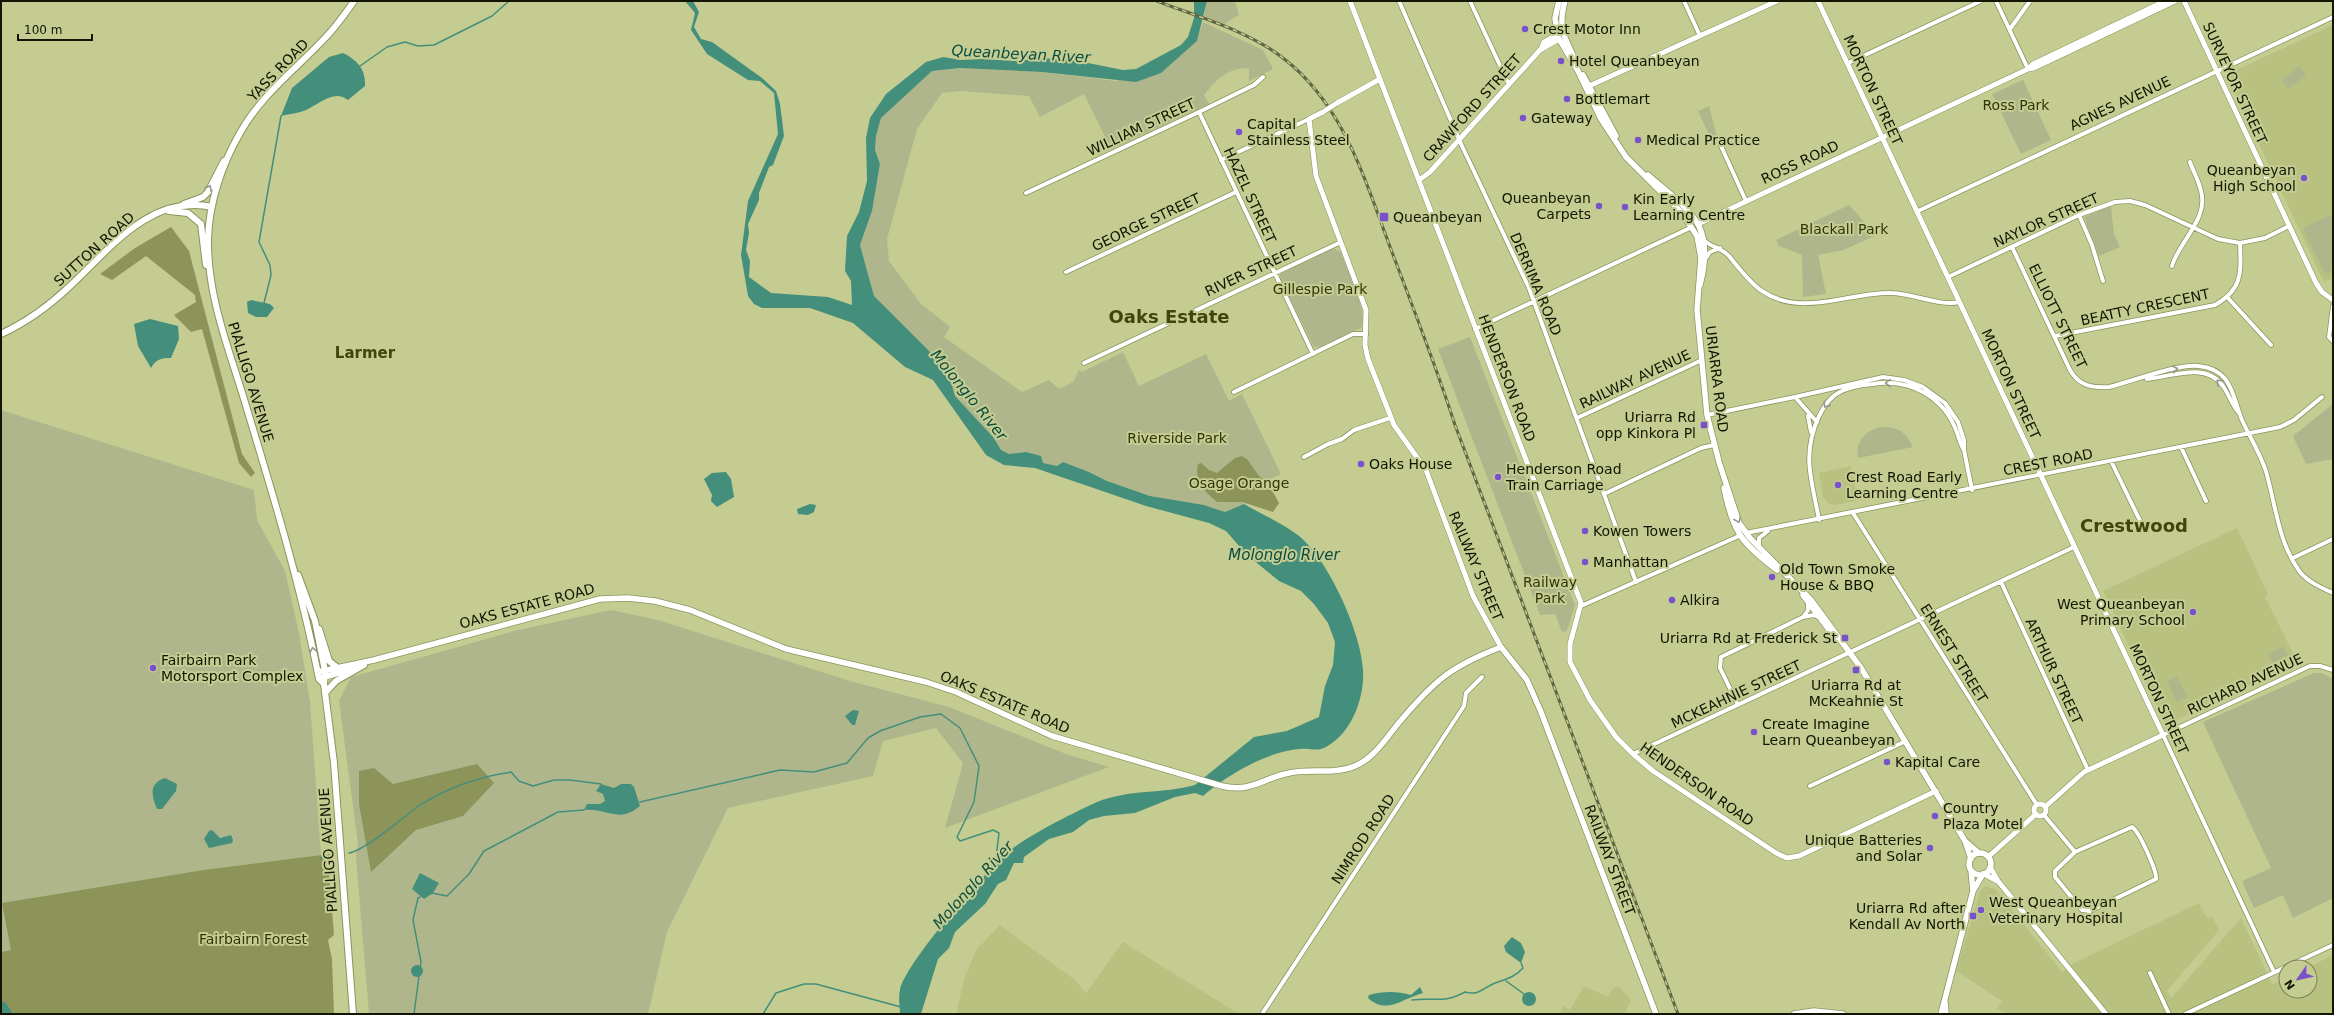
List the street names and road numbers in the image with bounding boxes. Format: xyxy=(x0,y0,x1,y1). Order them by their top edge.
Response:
street label: SURVEYOR STREET xyxy=(2200,19,2271,147)
street label: MORTON STREET xyxy=(1840,32,1906,148)
street label: YASS ROAD xyxy=(244,36,312,105)
street label: CRAWFORD STREET xyxy=(1420,51,1525,165)
street label: AGNES AVENUE xyxy=(2067,73,2173,133)
street label: WILLIAM STREET xyxy=(1085,95,1198,159)
street label: ROSS ROAD xyxy=(1759,137,1841,187)
street label: HAZEL STREET xyxy=(1221,144,1279,246)
street label: NAYLOR STREET xyxy=(1991,189,2101,250)
street label: GEORGE STREET xyxy=(1089,190,1203,254)
street label: SUTTON ROAD xyxy=(50,209,138,289)
street label: DERRIMA ROAD xyxy=(1507,230,1565,338)
street label: RIVER STREET xyxy=(1202,242,1300,299)
street label: ELLIOTT STREET xyxy=(2026,261,2090,371)
street label: BEATTY CRESCENT xyxy=(2079,285,2211,329)
street label: HENDERSON ROAD xyxy=(1475,312,1539,444)
street label: PIALLIGO AVENUE xyxy=(225,320,277,444)
street label: URIARRA ROAD xyxy=(1703,325,1731,433)
street label: MORTON STREET xyxy=(1978,326,2044,442)
street label: RAILWAY AVENUE xyxy=(1577,346,1693,412)
street label: CREST ROAD xyxy=(2002,445,2094,479)
street label: RAILWAY STREET xyxy=(1446,509,1506,624)
street label: OAKS ESTATE ROAD xyxy=(458,580,596,632)
street label: ERNEST STREET xyxy=(1917,601,1991,706)
street label: ARTHUR STREET xyxy=(2022,615,2086,727)
street label: MORTON STREET xyxy=(2126,641,2192,757)
street label: RICHARD AVENUE xyxy=(2185,650,2305,718)
street label: MCKEAHNIE STREET xyxy=(1669,657,1804,731)
street label: OAKS ESTATE ROAD xyxy=(938,667,1072,737)
street label: HENDERSON ROAD xyxy=(1637,739,1757,829)
street label: PIALLIGO AVENUE xyxy=(316,787,340,913)
street label: NIMROD ROAD xyxy=(1328,791,1398,887)
street label: RAILWAY STREET xyxy=(1582,802,1639,918)

